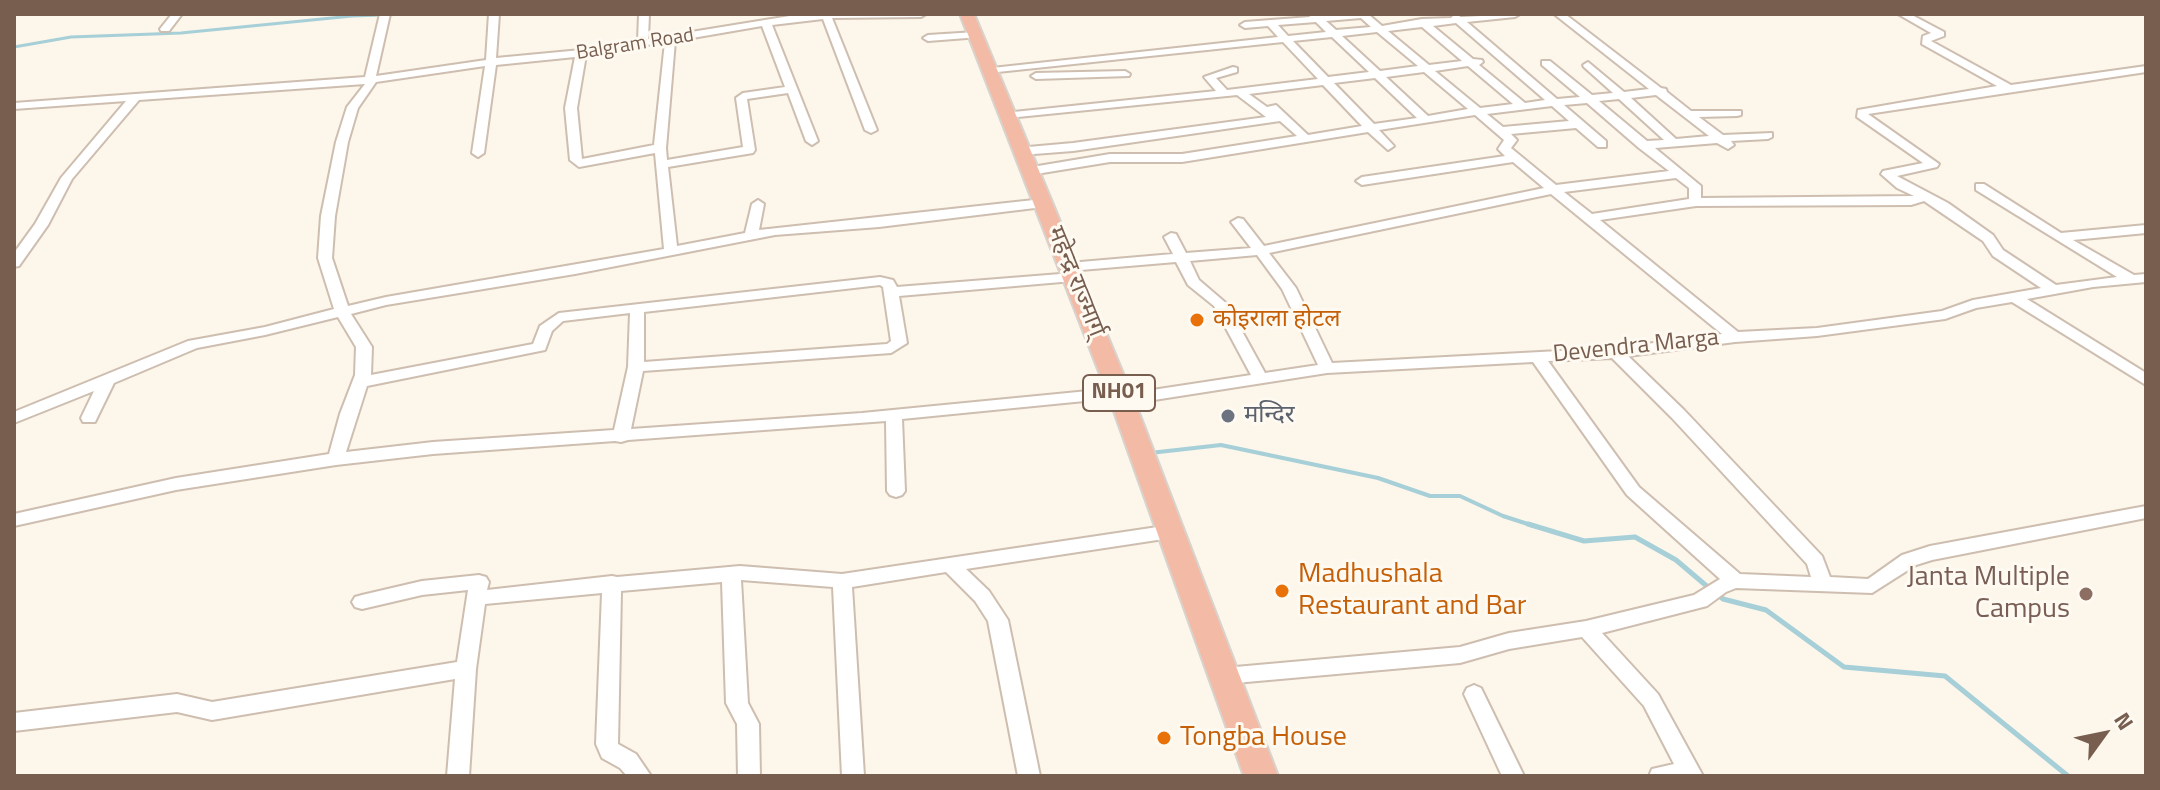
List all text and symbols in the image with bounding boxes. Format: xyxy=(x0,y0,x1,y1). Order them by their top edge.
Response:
street label: Balgram Road xyxy=(575,24,695,66)
street label: महेन्द्र राज्मार्ग् xyxy=(1040,223,1110,341)
place label: कोइराला होटल xyxy=(1213,306,1341,334)
marker: कोइराला होटल xyxy=(1188,311,1206,329)
street label: Devendra Marga xyxy=(1552,324,1720,370)
road number: NH01 xyxy=(1083,375,1155,411)
place label: मन्दिर xyxy=(1244,402,1295,430)
marker: मन्दिर xyxy=(1219,407,1237,425)
place label: Madhushala Restaurant and Bar xyxy=(1298,558,1527,624)
place label: Janta Multiple Campus xyxy=(1907,561,2070,627)
marker: Madhushala Restaurant and Bar xyxy=(1273,582,1291,600)
marker: Janta Multiple Campus xyxy=(2077,585,2095,603)
north arrow xyxy=(2064,694,2144,774)
text: N xyxy=(2106,705,2143,737)
place label: Tongba House xyxy=(1180,721,1347,755)
marker: Tongba House xyxy=(1155,729,1173,747)

